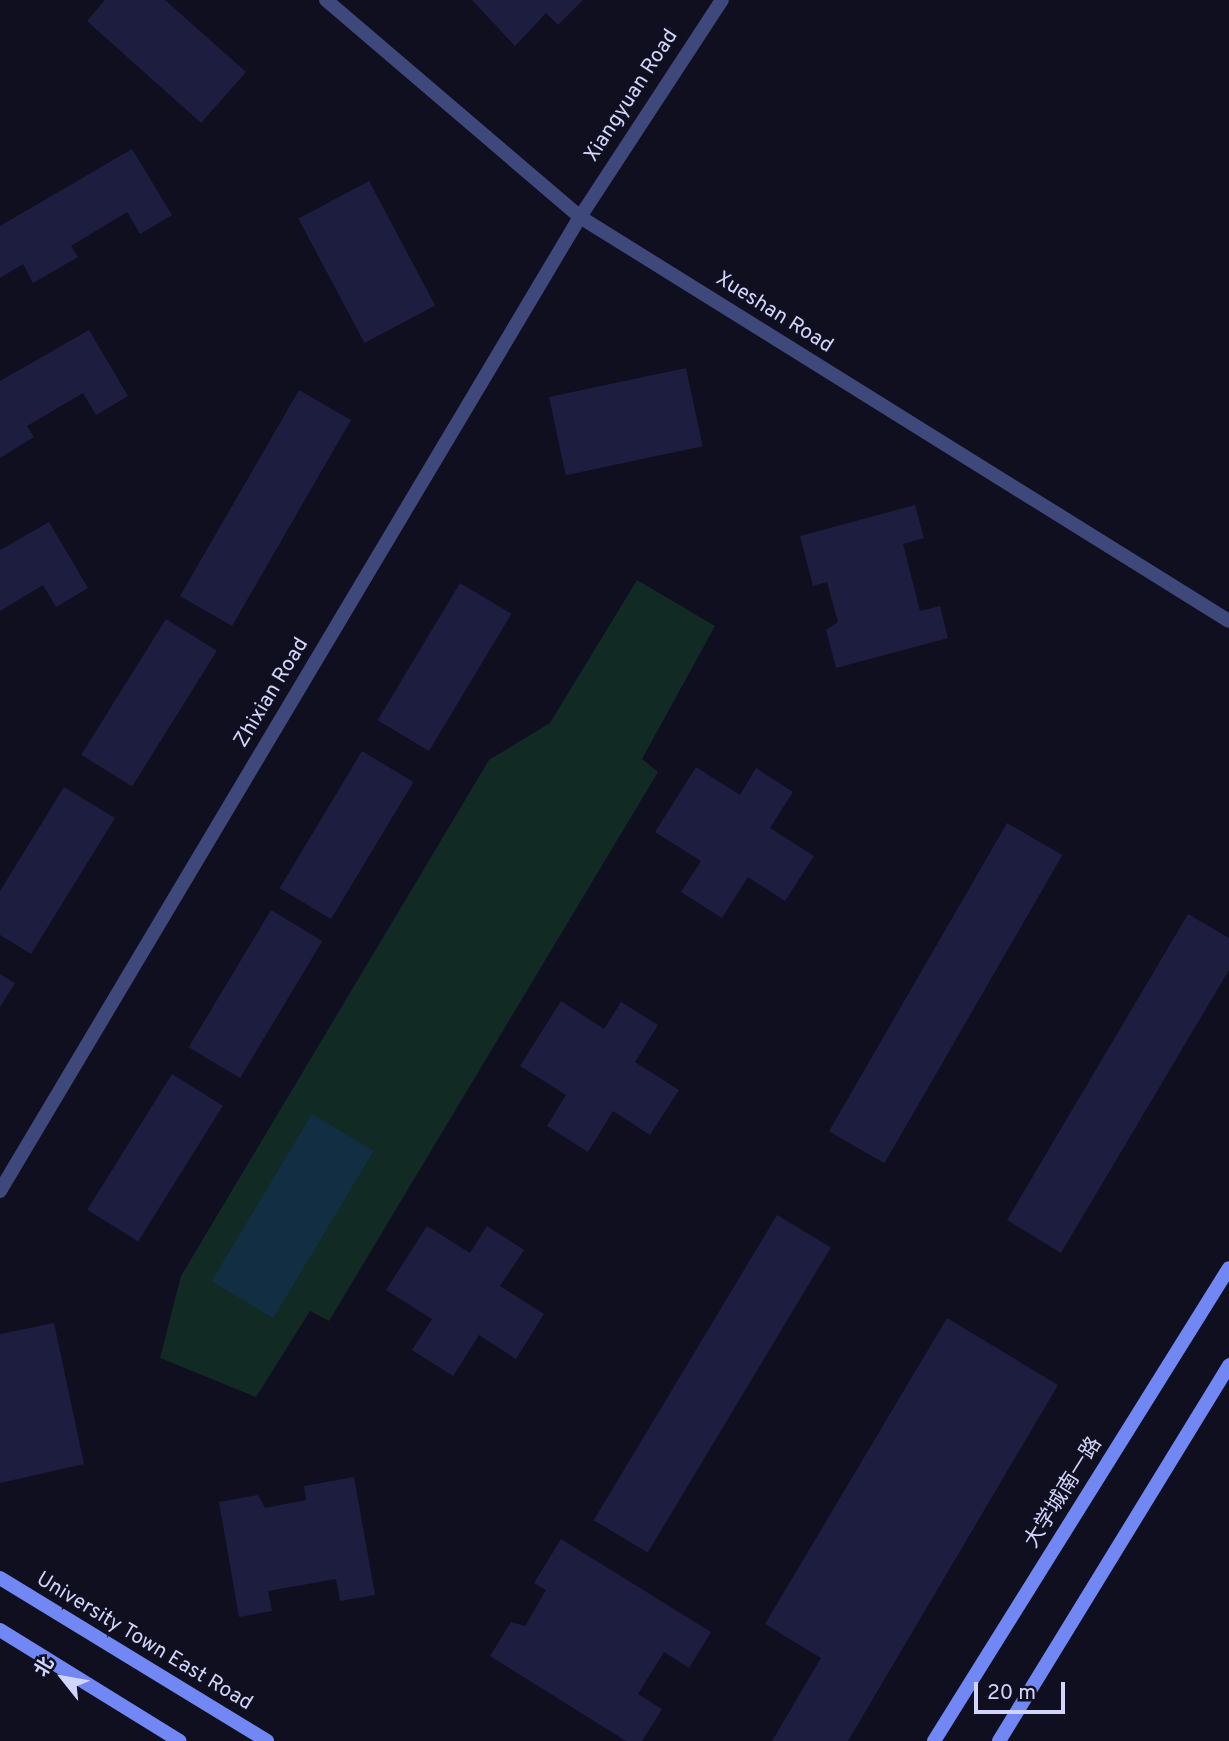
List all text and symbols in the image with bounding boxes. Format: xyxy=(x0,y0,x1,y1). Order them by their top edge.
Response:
street label: Xiangyuan Road xyxy=(580,25,684,167)
street label: Xueshan Road xyxy=(711,267,837,359)
street label: Zhixian Road xyxy=(229,633,315,753)
street label: 大学城南一路 xyxy=(1020,1433,1108,1553)
street label: University Town East Road xyxy=(31,1567,257,1717)
north arrow xyxy=(28,1643,98,1713)
text: 北 xyxy=(30,1653,60,1682)
scale bar xyxy=(977,1668,1068,1712)
text: 20 m xyxy=(987,1680,1036,1707)

